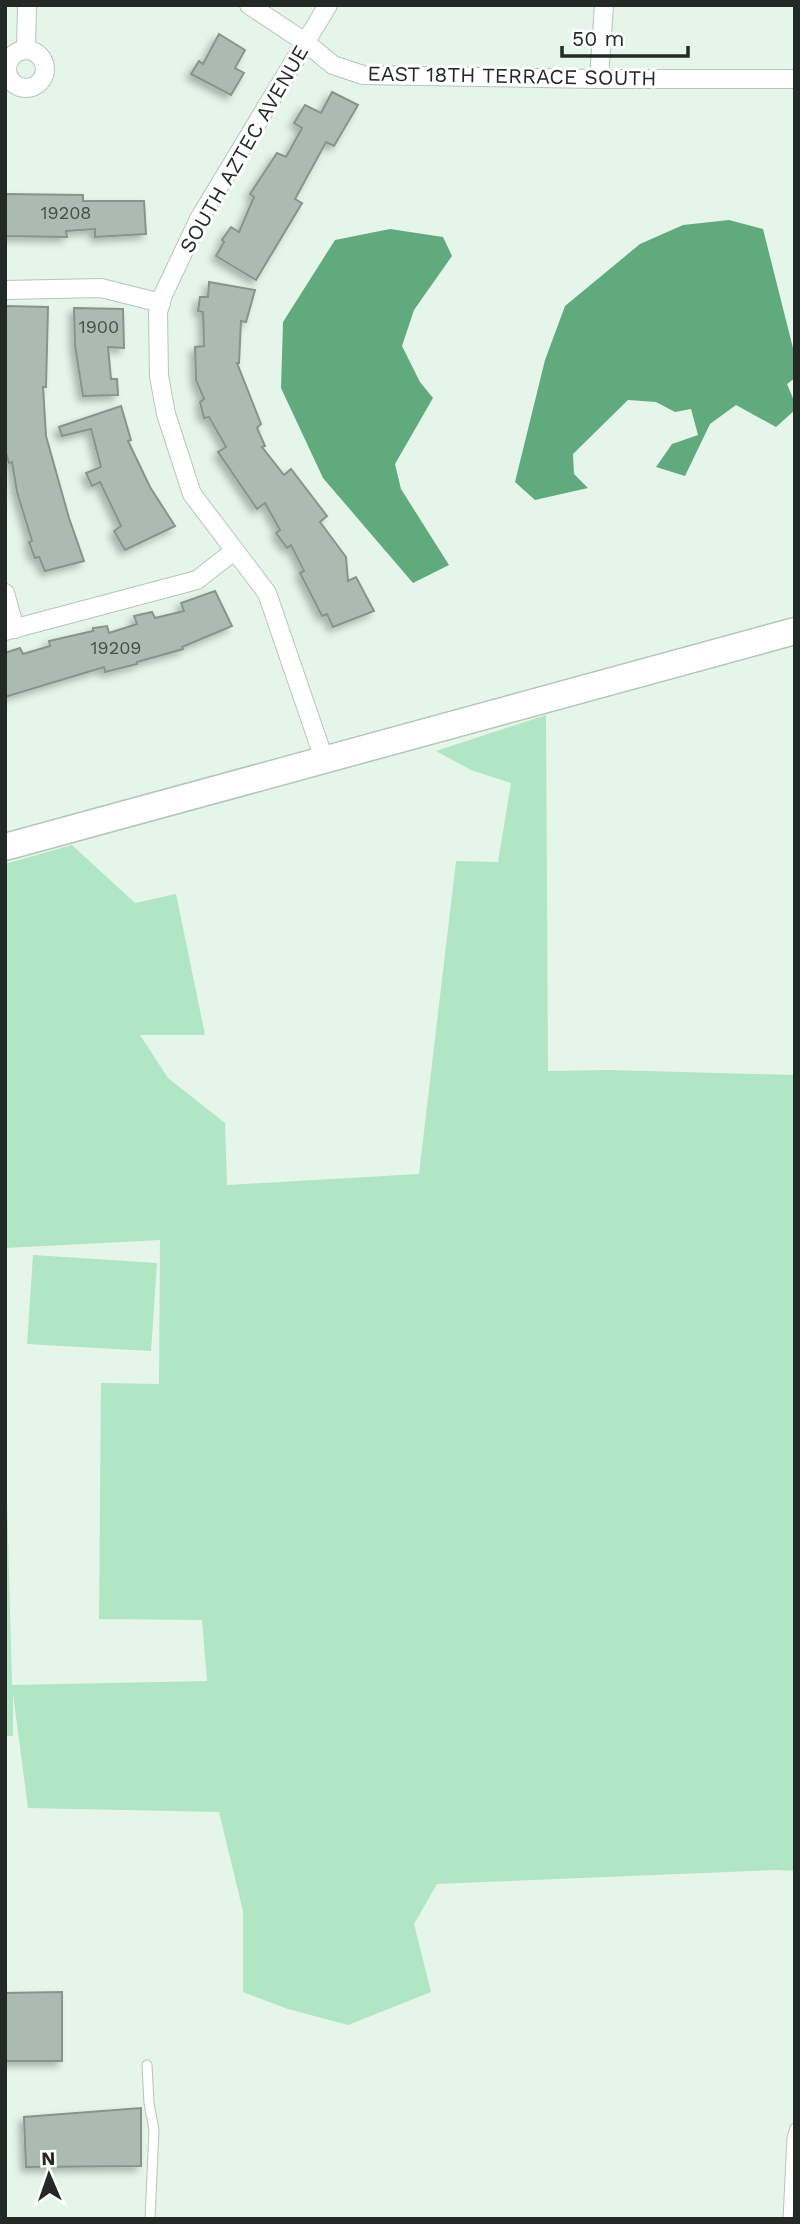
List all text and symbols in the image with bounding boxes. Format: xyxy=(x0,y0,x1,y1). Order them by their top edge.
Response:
scale bar xyxy=(562,14,688,58)
text: 50 m xyxy=(572,26,624,51)
street label: SOUTH AZTEC AVENUE xyxy=(174,41,313,257)
street label: EAST 18TH TERRACE SOUTH xyxy=(367,60,657,91)
house number: 19208 xyxy=(41,202,91,223)
house number: 1900 xyxy=(79,316,119,337)
house number: 19209 xyxy=(91,637,141,658)
north arrow xyxy=(14,2140,84,2210)
text: N xyxy=(41,2147,56,2170)

